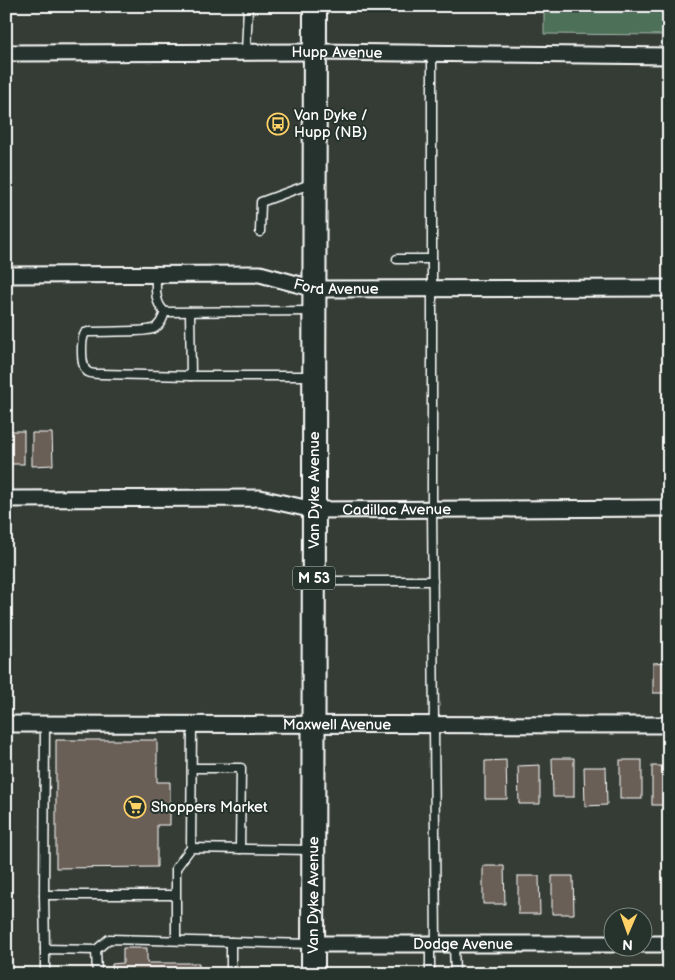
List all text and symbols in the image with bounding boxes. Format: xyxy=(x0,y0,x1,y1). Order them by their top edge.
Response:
street label: Hupp Avenue xyxy=(291,43,383,63)
place label: Van Dyke / Hupp (NB) xyxy=(294,106,368,142)
bus stop icon: Van Dyke / Hupp (NB) xyxy=(266,112,290,136)
street label: Ford Avenue xyxy=(292,275,379,299)
street label: Van Dyke Avenue xyxy=(305,431,324,549)
street label: Cadillac Avenue xyxy=(342,500,451,520)
road number: M 53 xyxy=(293,566,335,590)
street label: Maxwell Avenue xyxy=(283,715,391,735)
supermarket icon: Shoppers Market xyxy=(123,795,147,819)
place label: Shoppers Market xyxy=(151,798,268,817)
street label: Van Dyke Avenue xyxy=(304,836,323,954)
north arrow xyxy=(602,908,652,958)
street label: Dodge Avenue xyxy=(413,935,513,954)
text: N xyxy=(622,936,633,953)

